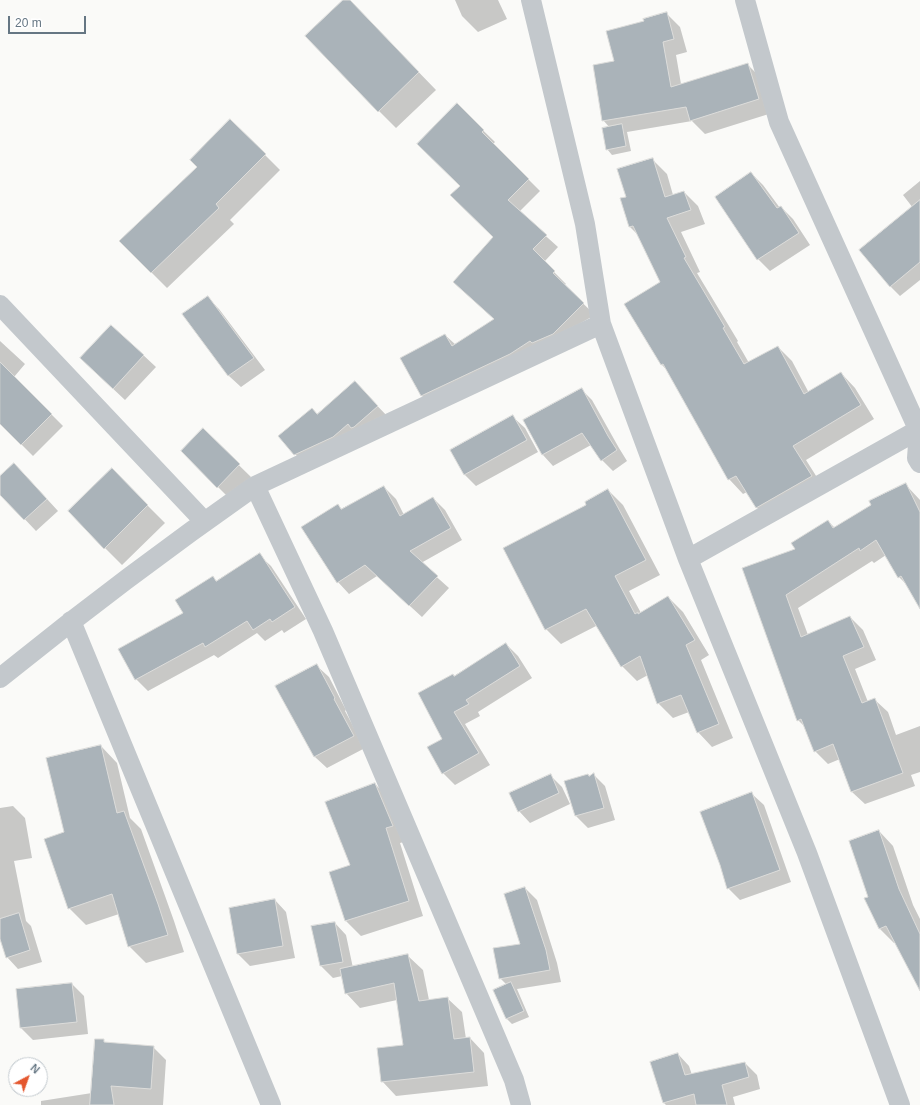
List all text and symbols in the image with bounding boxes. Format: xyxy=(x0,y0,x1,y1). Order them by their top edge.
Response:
scale bar xyxy=(10,8,88,34)
text: 20 m xyxy=(15,16,42,30)
north arrow xyxy=(8,1057,48,1097)
text: N xyxy=(28,1062,42,1076)

